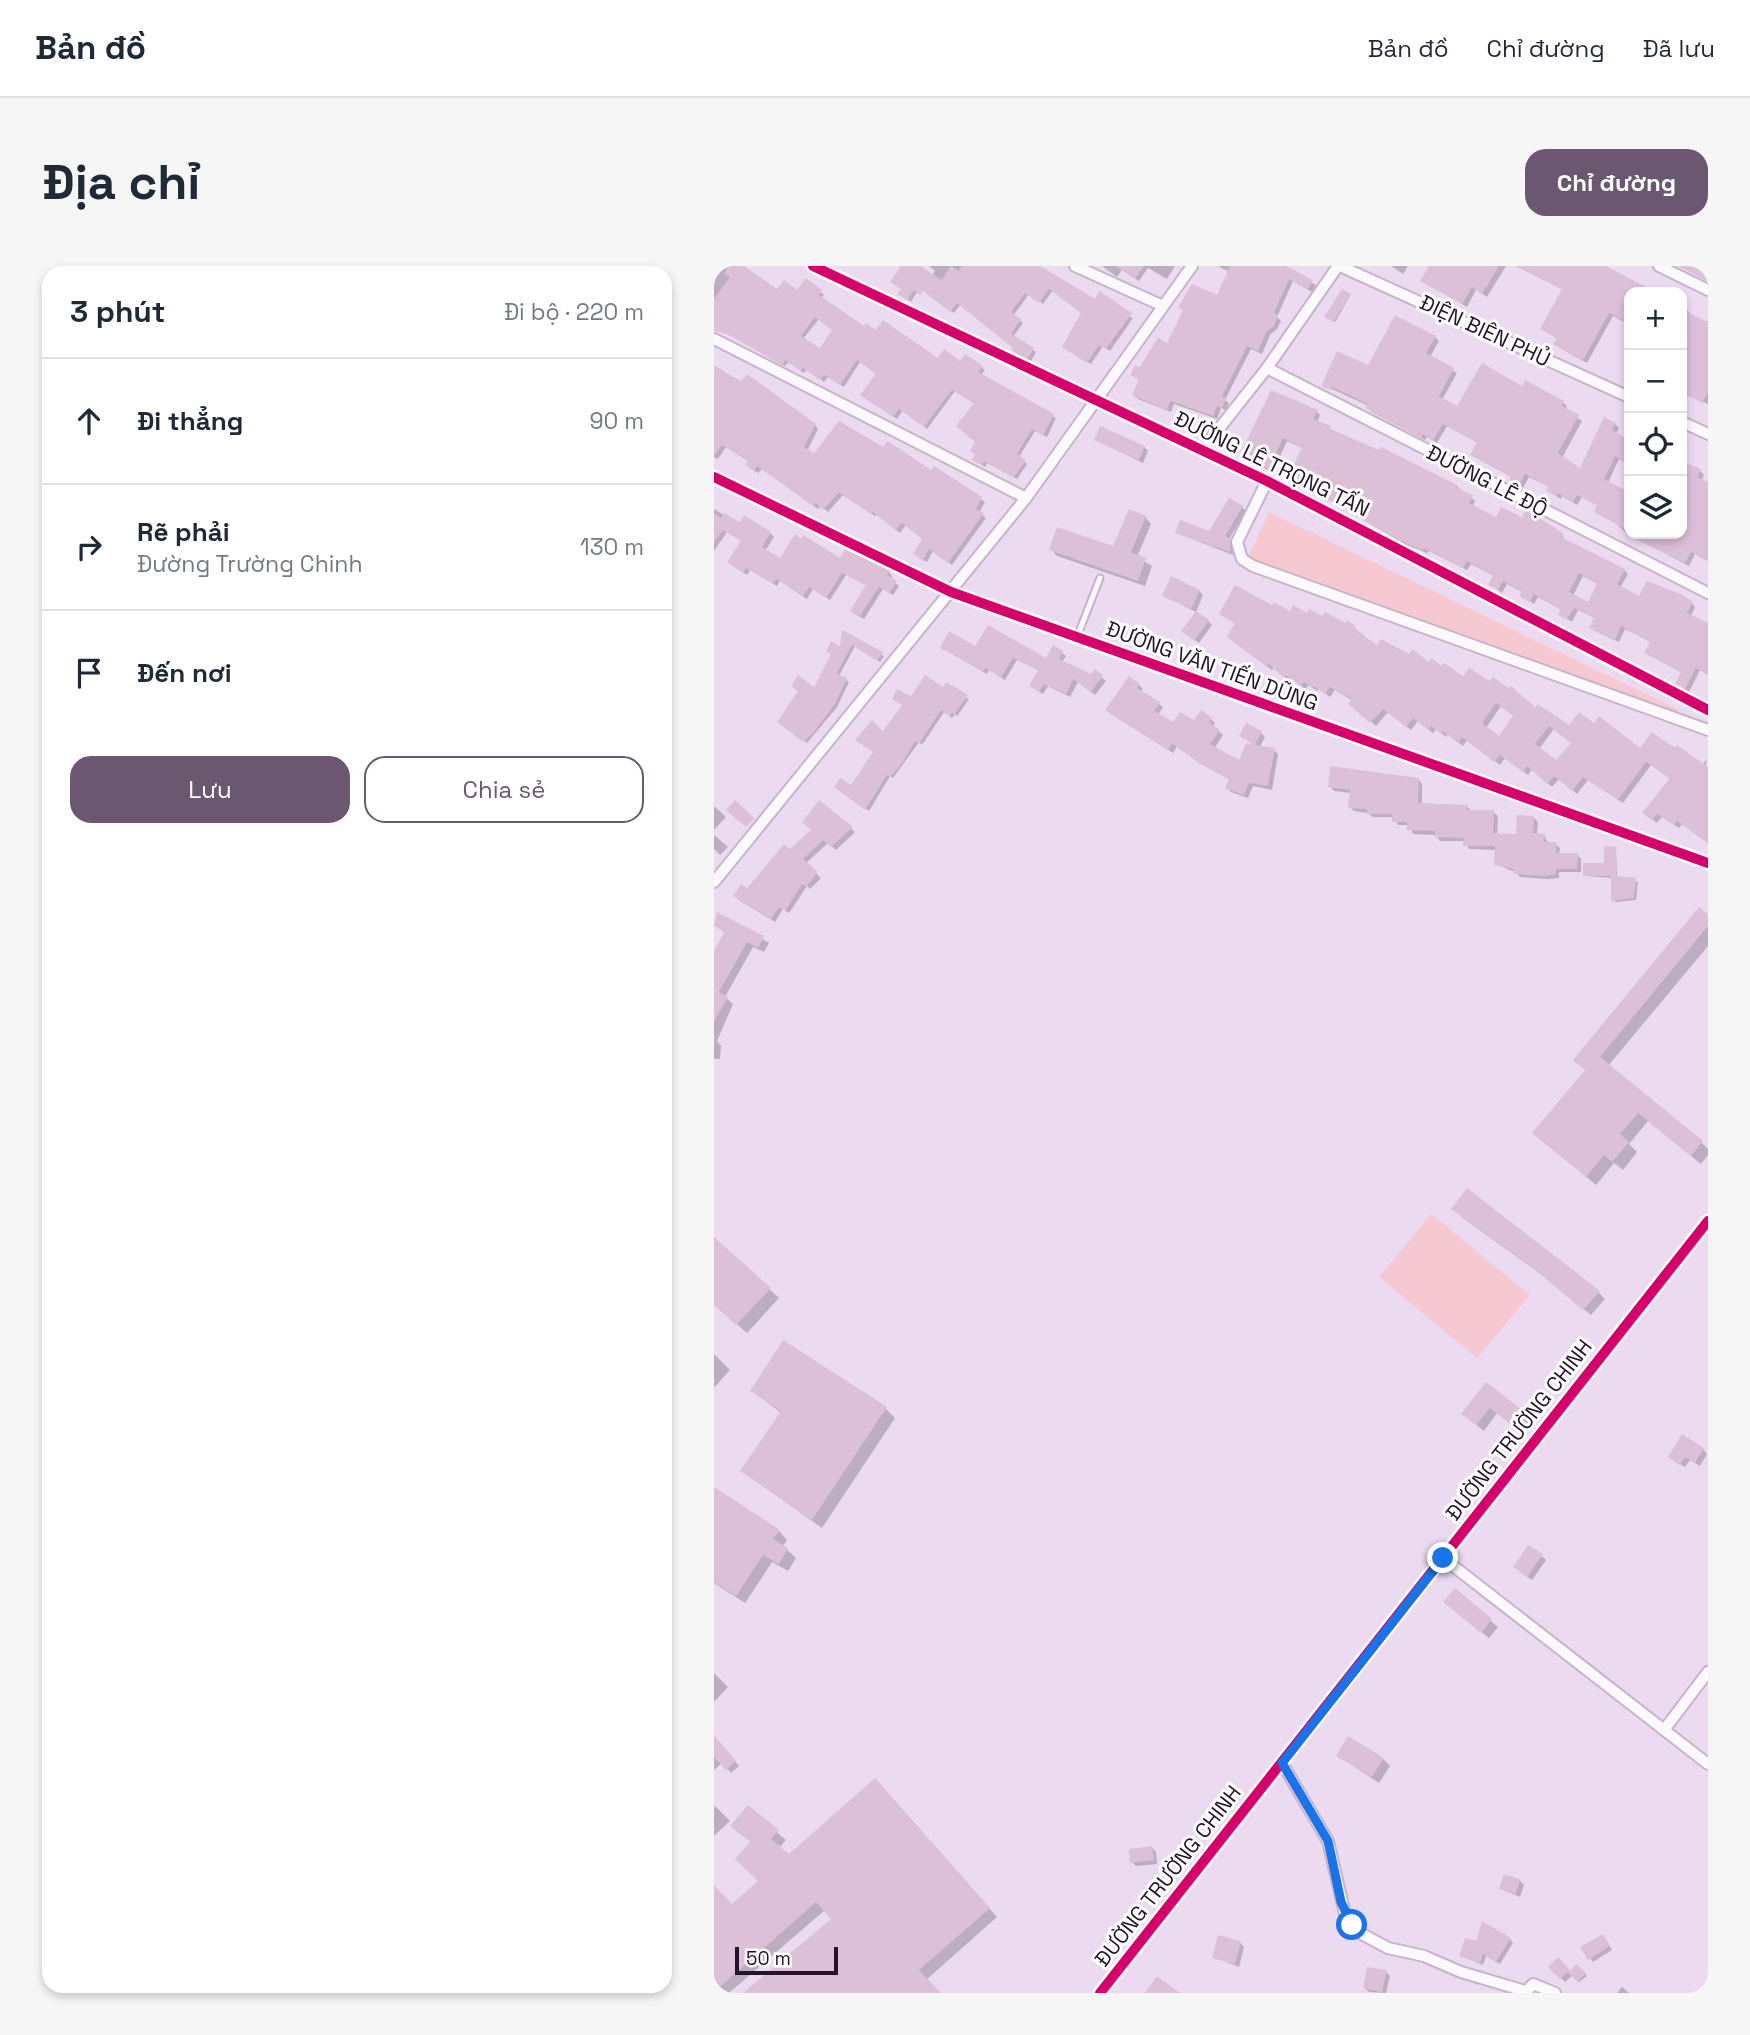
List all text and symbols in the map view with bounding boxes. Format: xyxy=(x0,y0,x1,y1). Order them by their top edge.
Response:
text: Bản đồ xyxy=(35,27,146,69)
text: Bản đồ xyxy=(1368,33,1449,64)
text: Chỉ đường xyxy=(1487,33,1605,64)
text: Đã lưu xyxy=(1643,33,1715,64)
button: Chỉ đường xyxy=(1525,149,1708,216)
text: Địa chỉ xyxy=(42,151,200,213)
map controls xyxy=(1624,287,1687,539)
button: + xyxy=(1624,287,1687,350)
street label: ĐIỆN BIÊN PHỦ xyxy=(1416,289,1555,373)
text: 3 phút xyxy=(70,292,165,331)
text: Đi bộ · 220 m xyxy=(504,297,644,327)
button: − xyxy=(1624,350,1687,413)
icon: ahead xyxy=(70,402,108,440)
text: Đi thẳng xyxy=(137,404,243,438)
street label: ĐƯỜNG LÊ TRỌNG TẤN xyxy=(1170,404,1375,523)
text: 90 m xyxy=(589,406,644,436)
button: locate xyxy=(1624,413,1687,476)
street label: ĐƯỜNG LÊ ĐỘ xyxy=(1422,439,1552,523)
button: layers xyxy=(1624,476,1687,539)
text: Rẽ phải xyxy=(137,515,230,549)
icon: right xyxy=(70,528,108,566)
text: 130 m xyxy=(580,532,644,562)
text: Đường Trường Chinh xyxy=(137,549,363,579)
street label: ĐƯỜNG VĂN TIẾN DŨNG xyxy=(1103,614,1322,716)
icon: arrive xyxy=(70,654,108,692)
text: Đến nơi xyxy=(137,656,232,690)
button: Lưu xyxy=(70,756,350,823)
button: Chia sẻ xyxy=(364,756,644,823)
street label: ĐƯỜNG TRƯỜNG CHINH xyxy=(1440,1334,1598,1526)
route end xyxy=(1427,1542,1458,1573)
street label: ĐƯỜNG TRƯỜNG CHINH xyxy=(1089,1780,1247,1972)
route start xyxy=(1336,1909,1367,1940)
scale bar xyxy=(735,1944,838,1976)
text: 50 m xyxy=(746,1946,791,1971)

